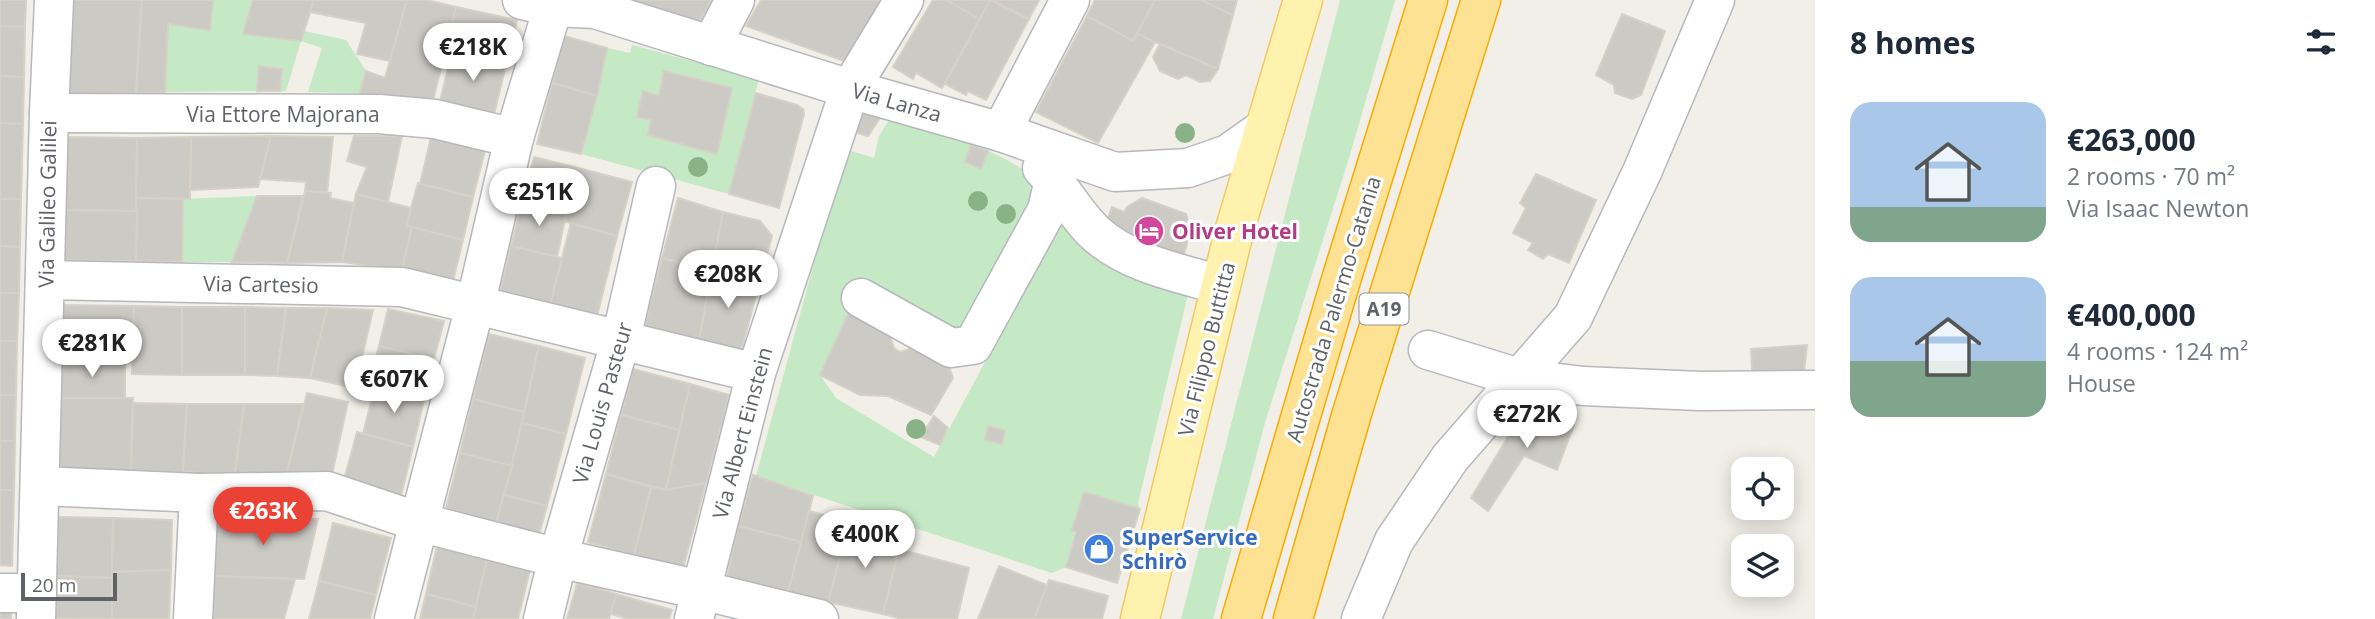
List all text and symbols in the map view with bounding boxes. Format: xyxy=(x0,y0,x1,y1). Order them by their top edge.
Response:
text: 8 homes xyxy=(1850,22,1975,63)
icon: filters xyxy=(2302,23,2340,61)
pin: €218K xyxy=(424,24,522,83)
text: €218K xyxy=(439,30,507,62)
street label: Via Lanza xyxy=(849,76,945,128)
street label: Via Ettore Majorana xyxy=(186,100,380,128)
text: €263,000 xyxy=(2067,119,2196,160)
street label: Via Galileo Galilei xyxy=(32,120,62,288)
icon: home xyxy=(1906,130,1990,214)
text: 2 rooms · 70 m² xyxy=(2067,160,2235,192)
pin: €251K xyxy=(490,168,588,228)
street label: Autostrada Palermo-Catania xyxy=(1279,173,1387,445)
text: €251K xyxy=(505,175,573,207)
text: Via Isaac Newton xyxy=(2067,192,2249,224)
hotel icon: Oliver Hotel xyxy=(1132,214,1166,248)
place label: Oliver Hotel xyxy=(1172,217,1298,245)
pin: €208K xyxy=(679,250,777,310)
text: €208K xyxy=(694,257,762,289)
street label: Via Filippo Buttitta xyxy=(1171,259,1241,439)
street label: Via Cartesio xyxy=(203,269,319,299)
road number: A19 xyxy=(1360,294,1408,324)
text: €400,000 xyxy=(2067,294,2196,335)
icon: home xyxy=(1906,305,1990,389)
street label: Via Louis Pasteur xyxy=(565,318,639,487)
pin: €281K xyxy=(43,320,141,379)
text: €281K xyxy=(58,326,126,358)
text: 4 rooms · 124 m² xyxy=(2067,335,2248,367)
street label: Via Albert Einstein xyxy=(706,344,778,522)
pin: €607K xyxy=(345,356,443,415)
text: €607K xyxy=(360,362,428,394)
text: House xyxy=(2067,367,2136,399)
pin: €272K xyxy=(1478,391,1576,450)
text: €272K xyxy=(1493,397,1561,429)
map controls xyxy=(1731,457,1794,597)
button: locate xyxy=(1731,457,1794,520)
pin: €263K xyxy=(214,488,312,547)
text: €263K xyxy=(229,494,297,526)
pin: €400K xyxy=(816,510,914,570)
text: €400K xyxy=(831,517,899,549)
place label: SuperService Schirò xyxy=(1122,523,1258,575)
shop icon: SuperService Schirò xyxy=(1082,532,1116,566)
button: layers xyxy=(1731,534,1794,597)
scale bar xyxy=(21,570,117,602)
text: 20 m xyxy=(32,572,76,598)

